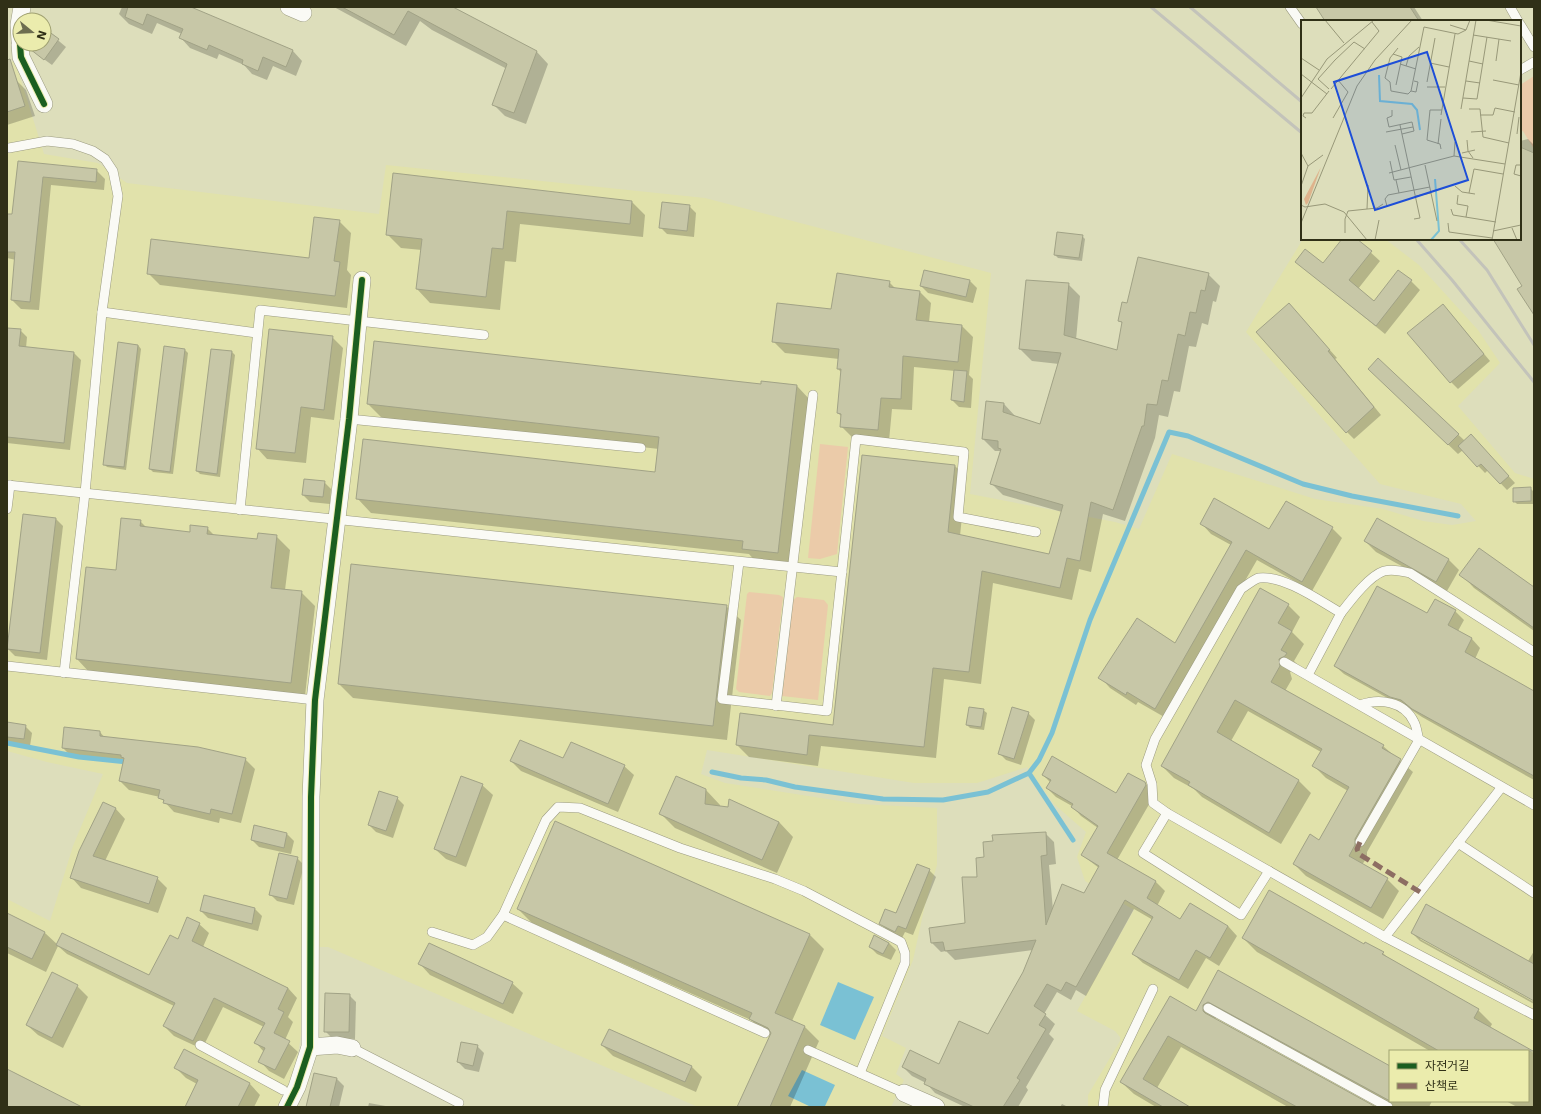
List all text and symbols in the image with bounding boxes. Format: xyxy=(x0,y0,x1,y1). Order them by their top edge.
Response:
north arrow xyxy=(12,12,52,52)
inset map xyxy=(1301,20,1521,240)
text: N xyxy=(33,29,49,41)
legend xyxy=(1389,1050,1529,1102)
text: 자전거길 xyxy=(1425,1059,1469,1073)
text: 산책로 xyxy=(1425,1079,1458,1093)

